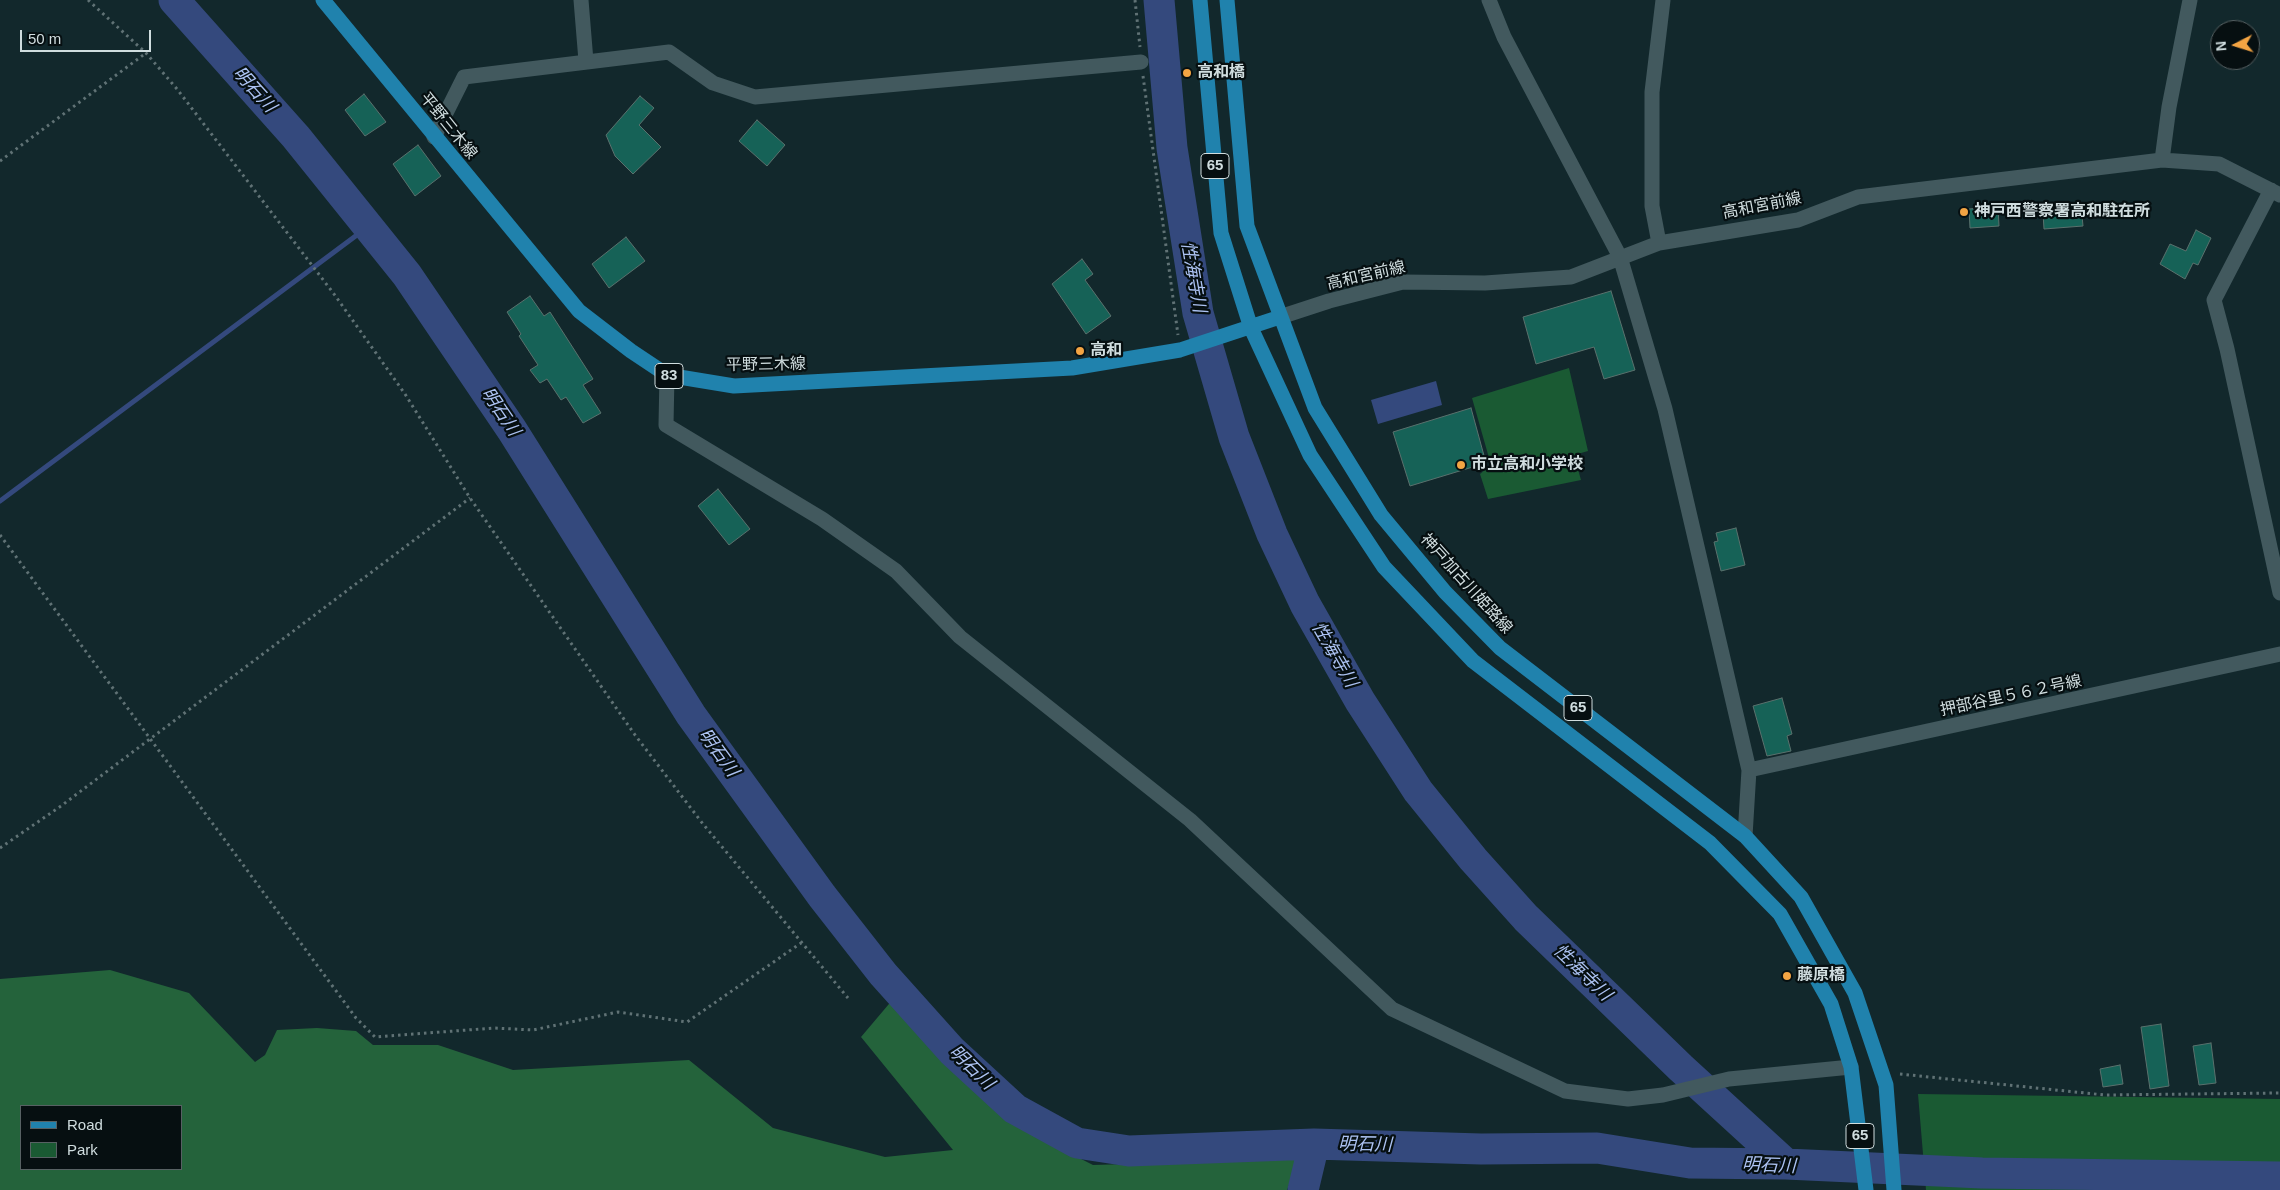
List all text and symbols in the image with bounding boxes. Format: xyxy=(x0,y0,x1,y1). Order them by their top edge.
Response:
scale bar xyxy=(22,20,154,52)
north arrow xyxy=(2210,20,2260,70)
text: 50 m xyxy=(28,30,61,47)
text: N xyxy=(2213,40,2229,52)
water label: 明石川 xyxy=(228,63,280,117)
place label: 高和橋 xyxy=(1197,63,1245,83)
marker: 高和橋 xyxy=(1181,67,1193,79)
street label: 平野三木線 xyxy=(415,89,481,163)
road number: 65 xyxy=(1201,154,1229,178)
street label: 高和宮前線 xyxy=(1721,189,1803,223)
place label: 神戸西警察署高和駐在所 xyxy=(1974,202,2150,222)
marker: 神戸西警察署高和駐在所 xyxy=(1958,206,1970,218)
water label: 性海寺川 xyxy=(1176,240,1210,314)
street label: 高和宮前線 xyxy=(1325,258,1407,294)
place label: 高和 xyxy=(1090,341,1122,361)
marker: 高和 xyxy=(1074,345,1086,357)
street label: 平野三木線 xyxy=(726,355,806,375)
road number: 83 xyxy=(655,364,683,388)
water label: 明石川 xyxy=(476,384,524,440)
place label: 市立高和小学校 xyxy=(1471,455,1583,475)
marker: 市立高和小学校 xyxy=(1455,459,1467,471)
street label: 神戸加古川姫路線 xyxy=(1416,530,1516,638)
water label: 性海寺川 xyxy=(1307,618,1361,692)
street label: 押部谷里５６２号線 xyxy=(1939,672,2083,720)
road number: 65 xyxy=(1564,696,1592,720)
water label: 明石川 xyxy=(693,725,743,781)
water label: 性海寺川 xyxy=(1549,940,1615,1006)
place label: 藤原橋 xyxy=(1797,966,1845,986)
marker: 藤原橋 xyxy=(1781,970,1793,982)
water label: 明石川 xyxy=(944,1041,998,1095)
legend xyxy=(20,1105,182,1170)
text: Road xyxy=(67,1116,103,1133)
road number: 65 xyxy=(1846,1124,1874,1148)
water label: 明石川 xyxy=(1338,1134,1392,1156)
text: Park xyxy=(67,1141,98,1158)
water label: 明石川 xyxy=(1742,1154,1796,1178)

